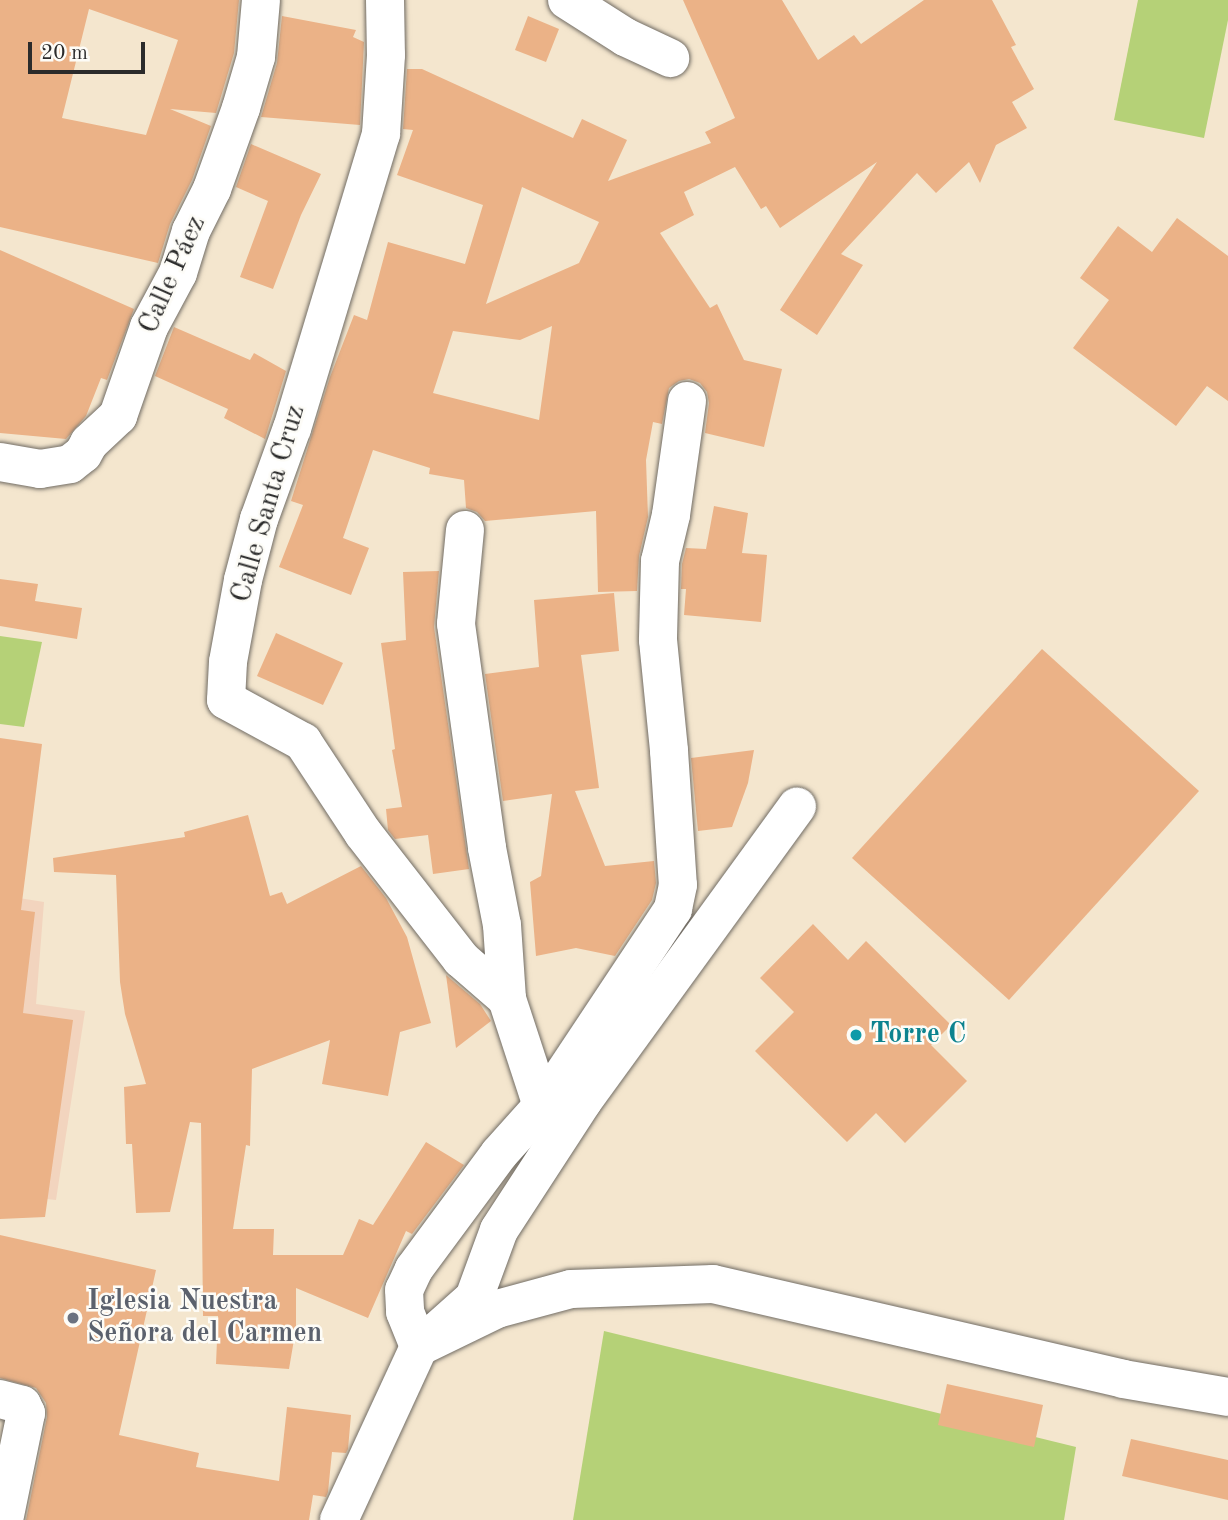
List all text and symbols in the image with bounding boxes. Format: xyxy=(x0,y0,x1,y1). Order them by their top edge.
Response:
scale bar xyxy=(32,28,149,72)
text: 20 m xyxy=(41,43,88,64)
street label: Calle Páez xyxy=(132,211,214,339)
street label: Calle Santa Cruz xyxy=(225,401,313,607)
place label: Torre C xyxy=(870,1018,966,1052)
marker: Torre C xyxy=(848,1027,864,1043)
place label: Iglesia Nuestra Señora del Carmen xyxy=(87,1285,322,1351)
marker: Iglesia Nuestra Señora del Carmen xyxy=(65,1310,81,1326)

